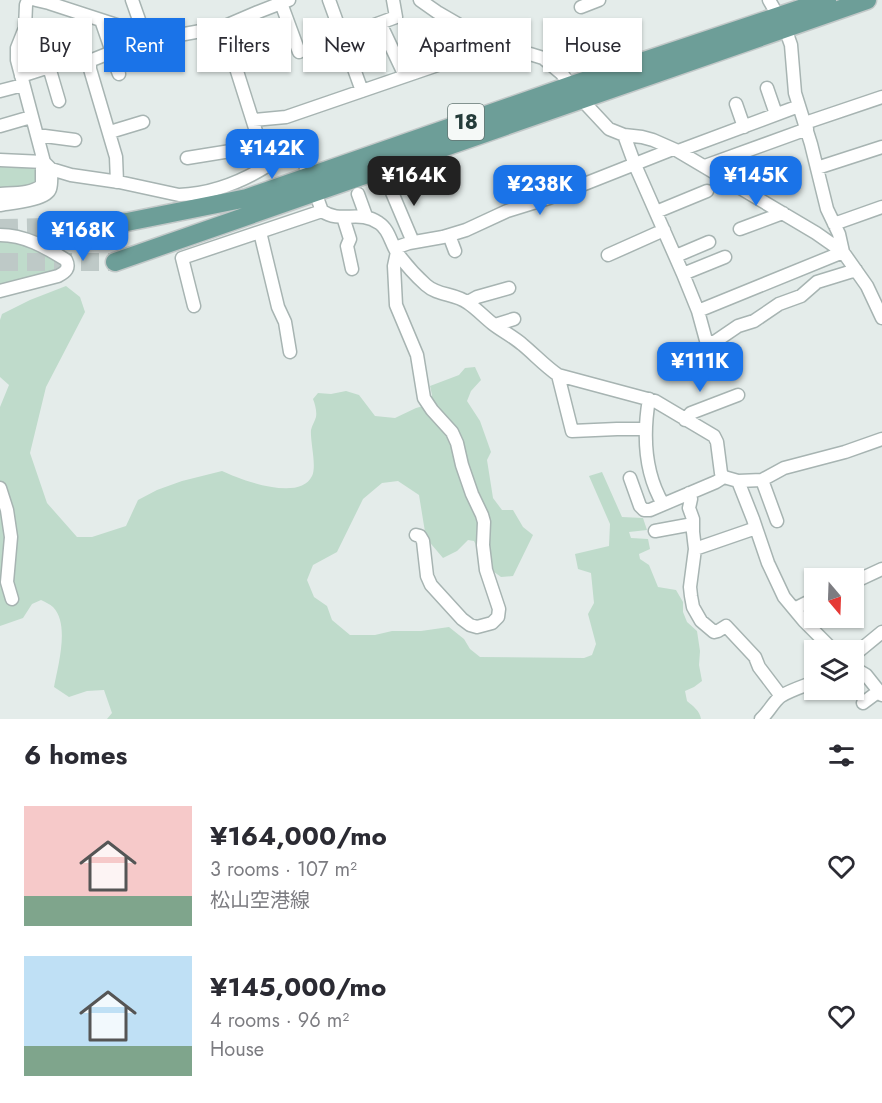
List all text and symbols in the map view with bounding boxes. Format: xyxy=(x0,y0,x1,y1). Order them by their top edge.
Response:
chip: Buy xyxy=(18,18,92,72)
chip: Rent xyxy=(104,18,185,72)
chip: Filters xyxy=(197,18,291,72)
chip: New xyxy=(303,18,386,72)
chip: Apartment xyxy=(398,18,531,72)
chip: House xyxy=(543,18,642,72)
road number: 18 xyxy=(448,104,484,140)
pin: ¥142K xyxy=(230,129,314,180)
text: ¥142K xyxy=(240,134,304,163)
pin: ¥164K xyxy=(372,156,456,207)
pin: ¥145K xyxy=(714,156,798,207)
text: ¥164K xyxy=(382,161,446,190)
text: ¥145K xyxy=(724,161,788,190)
pin: ¥238K xyxy=(498,165,582,216)
text: ¥238K xyxy=(507,170,573,199)
pin: ¥168K xyxy=(41,211,125,262)
text: ¥168K xyxy=(51,216,115,245)
pin: ¥111K xyxy=(658,342,742,393)
text: ¥111K xyxy=(671,347,729,376)
north arrow xyxy=(804,568,864,628)
map controls xyxy=(804,568,864,700)
button: layers xyxy=(804,640,864,700)
text: 6 homes xyxy=(24,736,127,774)
icon: filters xyxy=(825,739,858,772)
text: ¥164,000/mo xyxy=(210,817,387,855)
icon: home xyxy=(72,830,144,902)
icon: heart xyxy=(825,850,858,883)
text: 3 rooms · 107 m² xyxy=(210,855,357,884)
text: 松山空港線 xyxy=(210,886,310,915)
text: ¥145,000/mo xyxy=(210,968,386,1006)
icon: home xyxy=(72,980,144,1052)
icon: heart xyxy=(825,1000,858,1033)
text: 4 rooms · 96 m² xyxy=(210,1006,349,1035)
text: House xyxy=(210,1035,264,1064)

